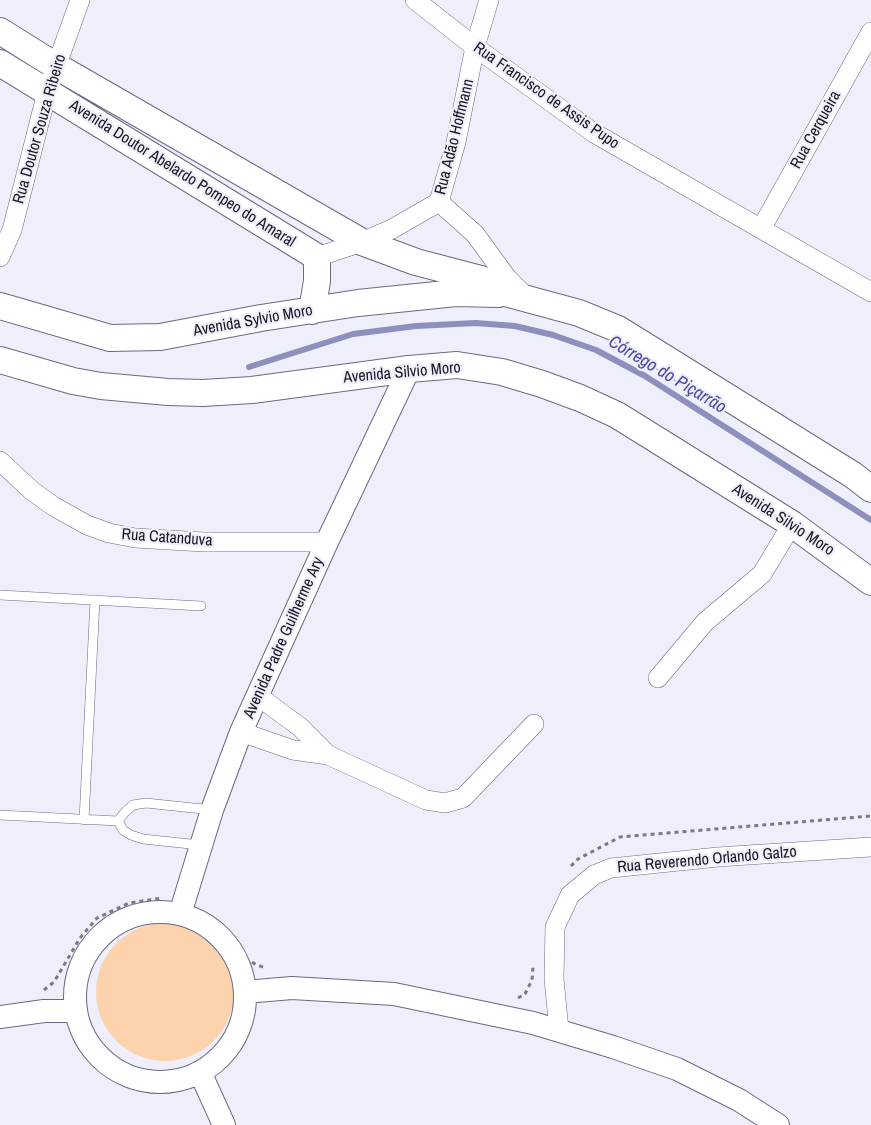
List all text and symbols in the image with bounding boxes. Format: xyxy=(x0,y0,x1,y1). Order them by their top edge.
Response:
street label: Rua Francisco de Assis Pupo xyxy=(469,38,623,154)
street label: Rua Doutor Souza Ribeiro xyxy=(9,52,71,206)
street label: Rua Adão Hoffmann xyxy=(431,77,479,197)
street label: Rua Cerqueira xyxy=(787,88,845,172)
street label: Avenida Doutor Abelardo Pompeo do Amaral xyxy=(65,96,299,252)
street label: Avenida Sylvio Moro xyxy=(192,301,314,341)
water label: Córrego do Piçarrão xyxy=(604,331,730,419)
street label: Avenida Silvio Moro xyxy=(342,358,462,388)
street label: Avenida Silvio Moro xyxy=(728,480,838,560)
street label: Rua Catanduva xyxy=(121,525,213,551)
street label: Avenida Padre Guilherme Ary xyxy=(240,554,328,722)
street label: Rua Reverendo Orlando Galzo xyxy=(616,843,798,877)

